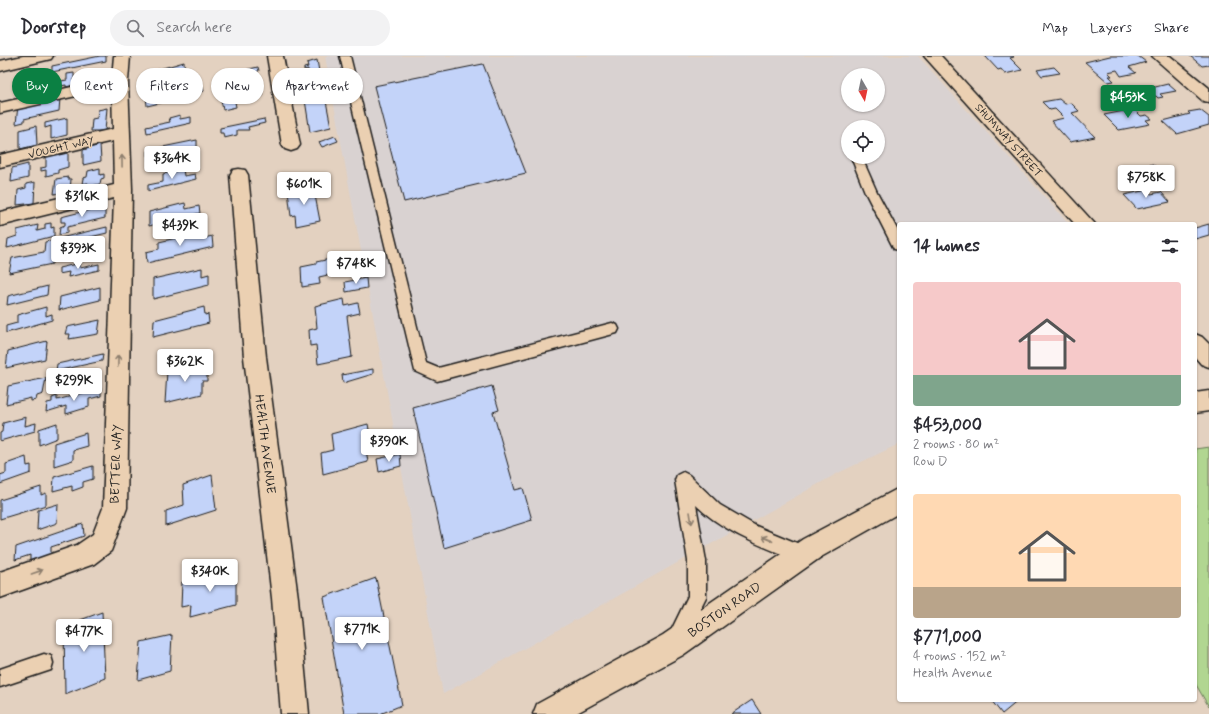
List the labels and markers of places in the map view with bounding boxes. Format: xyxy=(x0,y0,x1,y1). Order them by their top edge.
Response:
pin: $453K xyxy=(1100,85,1156,119)
pin: $364K xyxy=(144,146,200,180)
pin: $758K xyxy=(1118,165,1174,199)
pin: $601K xyxy=(276,172,332,206)
pin: $316K xyxy=(54,184,110,218)
pin: $439K xyxy=(152,213,208,247)
pin: $393K xyxy=(50,236,106,270)
pin: $748K xyxy=(328,251,384,285)
pin: $362K xyxy=(157,349,213,383)
pin: $299K xyxy=(46,368,102,402)
pin: $390K xyxy=(361,429,417,463)
pin: $340K xyxy=(182,559,238,593)
pin: $771K xyxy=(334,617,390,651)
pin: $477K xyxy=(56,619,112,653)

